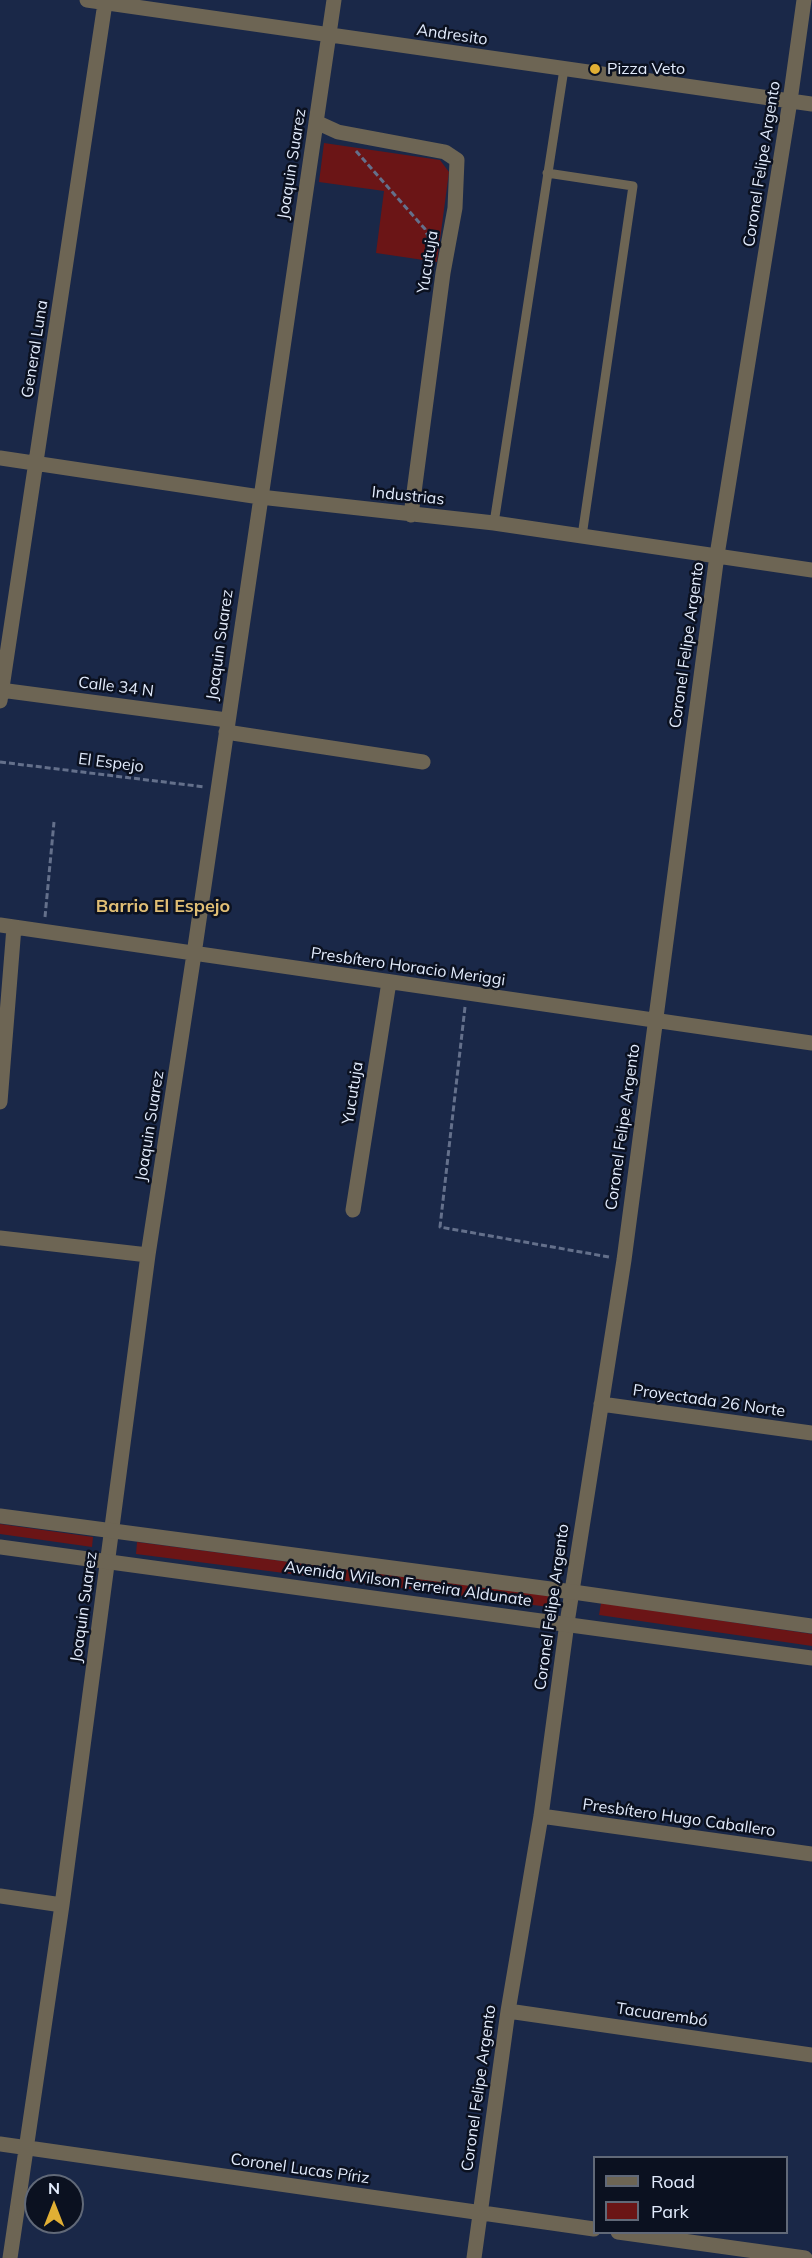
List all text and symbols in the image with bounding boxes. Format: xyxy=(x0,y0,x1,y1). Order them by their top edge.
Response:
street label: Andresito xyxy=(415,21,489,49)
place label: Pizza Veto xyxy=(607,59,685,79)
marker: Pizza Veto xyxy=(588,62,602,76)
street label: Coronel Felipe Argento xyxy=(739,80,785,248)
street label: Joaquin Suarez xyxy=(274,107,310,221)
street label: Yucutuja xyxy=(414,229,442,295)
street label: General Luna xyxy=(18,299,52,399)
street label: Industrias xyxy=(371,483,445,509)
street label: Coronel Felipe Argento xyxy=(666,561,708,729)
street label: Joaquin Suarez xyxy=(203,588,237,702)
street label: Calle 34 N xyxy=(77,673,155,701)
street label: El Espejo xyxy=(77,749,145,777)
district label: Barrio El Espejo xyxy=(96,896,230,918)
street label: Presbítero Horacio Meriggi xyxy=(310,944,506,990)
street label: Coronel Felipe Argento xyxy=(602,1043,644,1211)
street label: Yucutuja xyxy=(339,1060,367,1126)
street label: Joaquin Suarez xyxy=(132,1069,168,1183)
street label: Proyectada 26 Norte xyxy=(632,1381,786,1421)
street label: Coronel Felipe Argento xyxy=(531,1523,573,1691)
street label: Joaquin Suarez xyxy=(67,1550,101,1664)
street label: Avenida Wilson Ferreira Aldunate xyxy=(283,1557,533,1611)
street label: Presbítero Hugo Caballero xyxy=(581,1795,777,1841)
street label: Tacuarembó xyxy=(615,1999,709,2031)
street label: Coronel Felipe Argento xyxy=(458,2004,500,2172)
street label: Coronel Lucas Píriz xyxy=(229,2150,371,2188)
legend xyxy=(593,2156,788,2234)
text: Road xyxy=(651,2170,695,2193)
north arrow xyxy=(24,2174,84,2234)
text: N xyxy=(48,2178,60,2198)
text: Park xyxy=(651,2200,689,2223)

